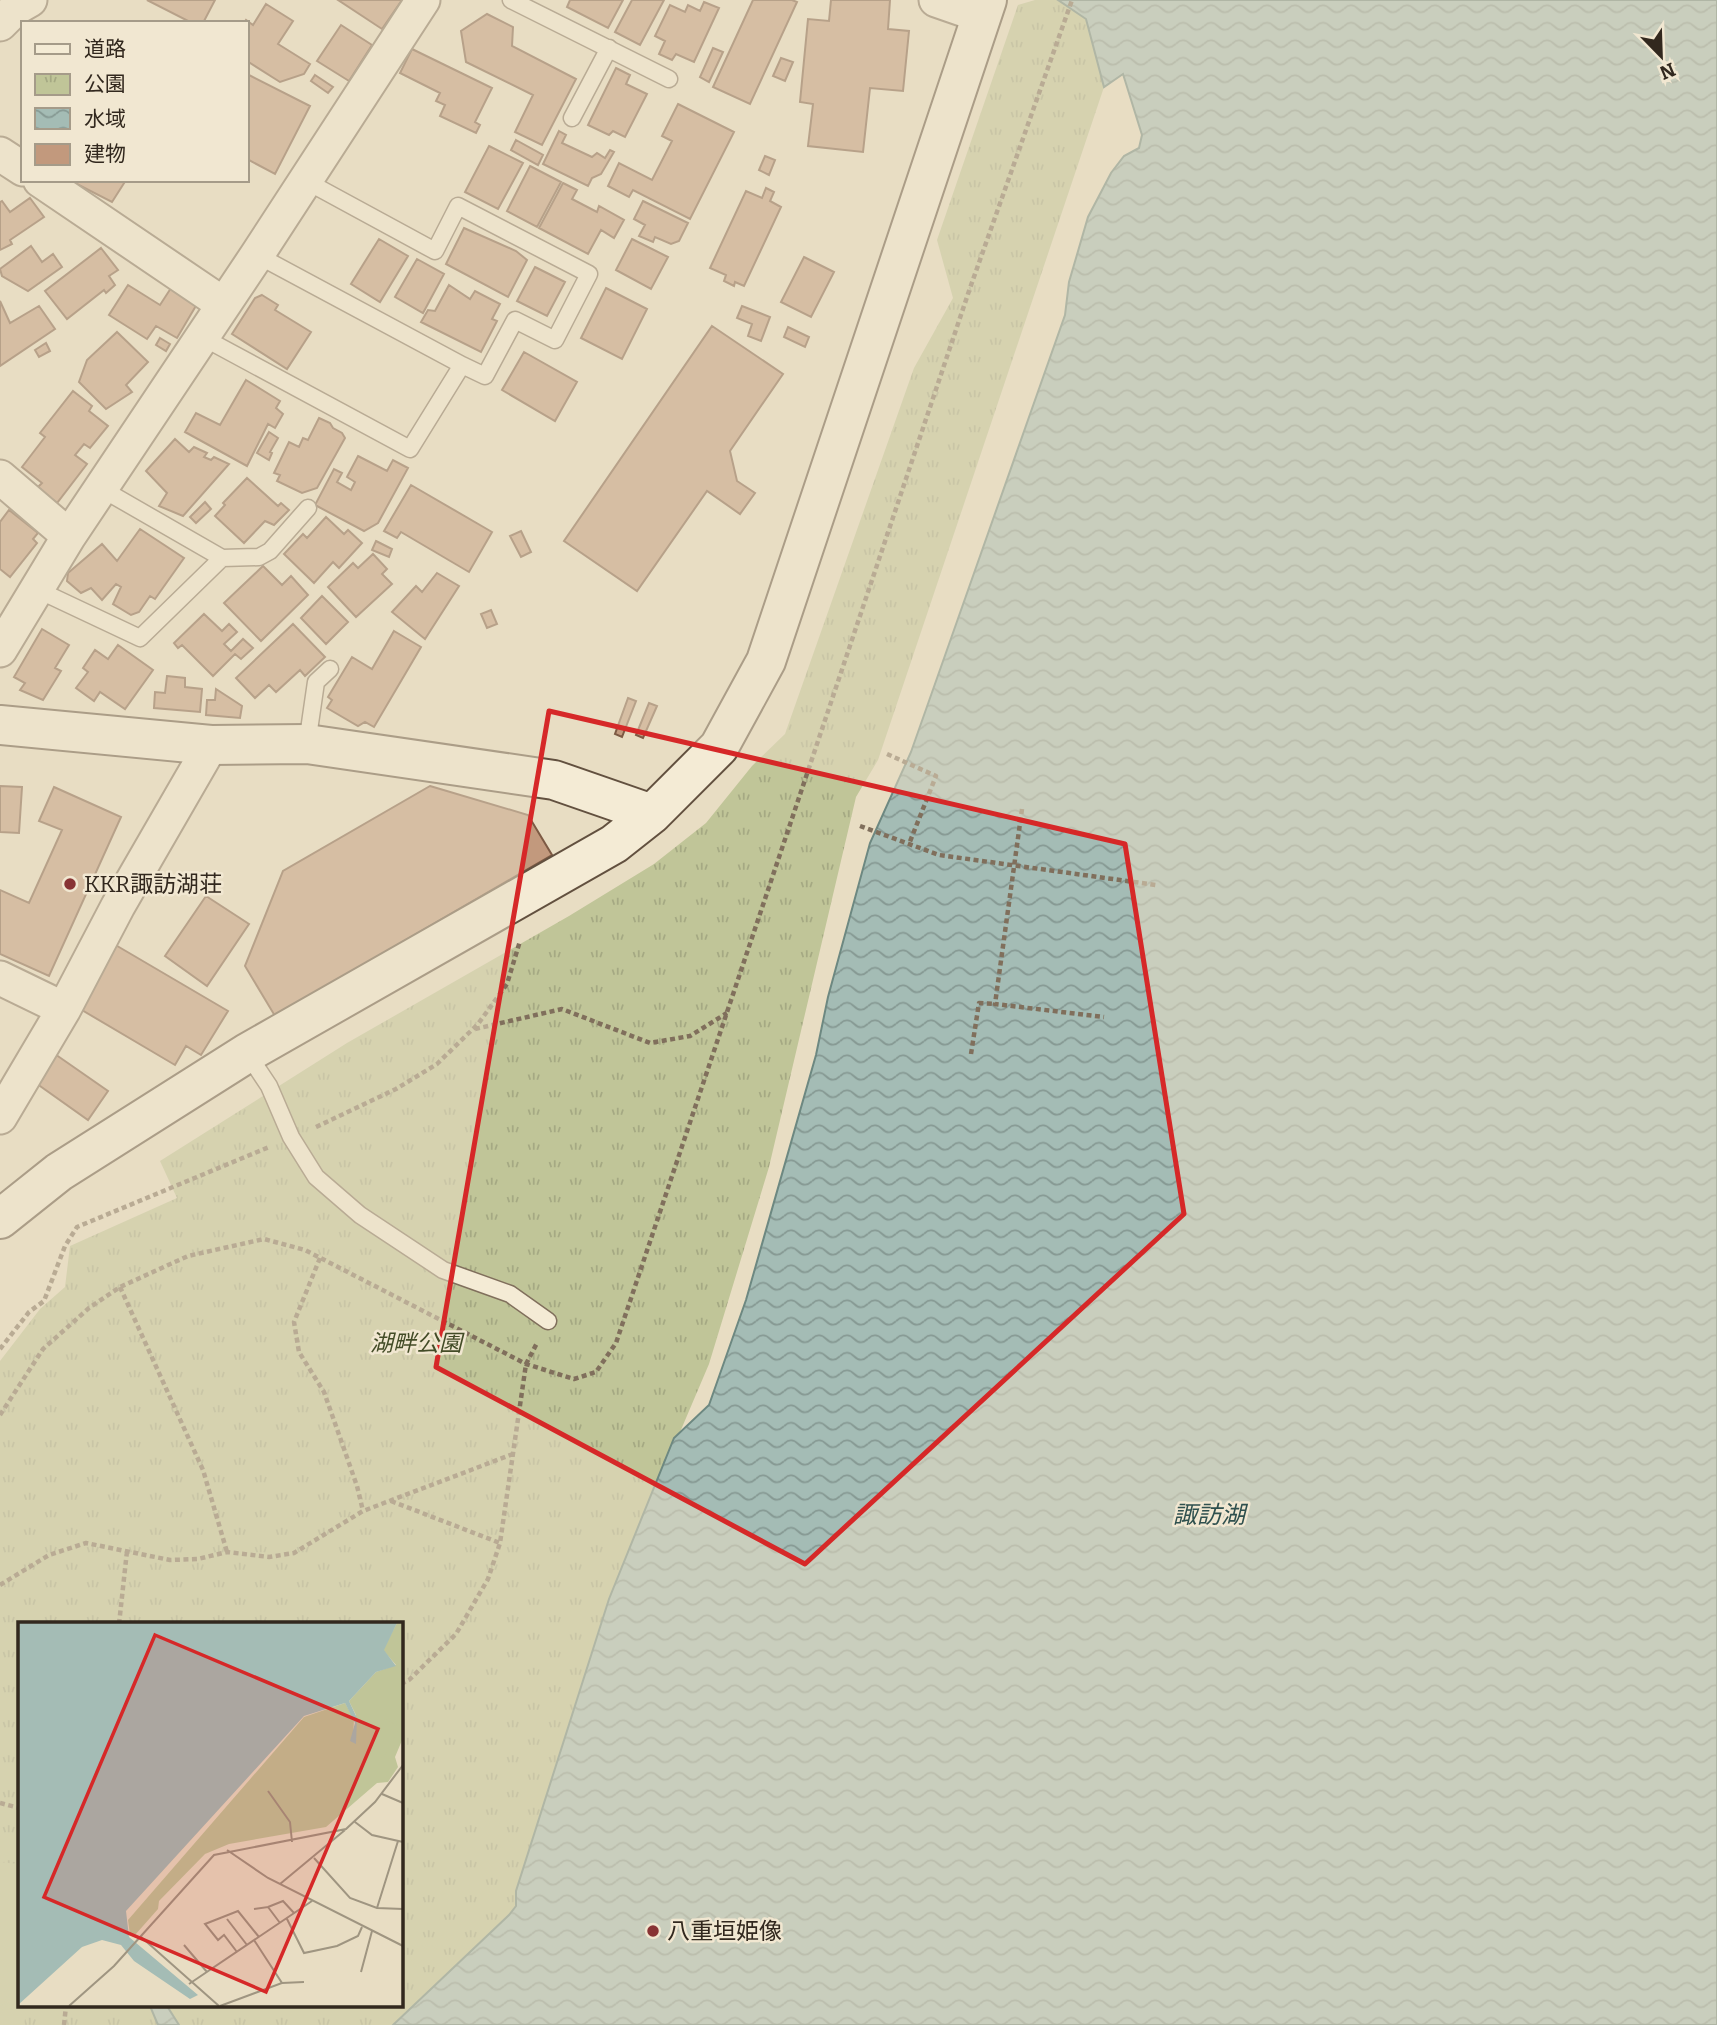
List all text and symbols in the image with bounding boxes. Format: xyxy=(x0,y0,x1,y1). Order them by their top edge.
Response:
legend xyxy=(21,21,248,182)
north arrow xyxy=(1626,21,1696,91)
text: 道路 xyxy=(84,36,126,62)
text: N xyxy=(1656,58,1679,85)
text: 公園 xyxy=(84,71,126,97)
text: 水域 xyxy=(84,106,126,132)
text: 建物 xyxy=(84,141,126,167)
place label: KKR諏訪湖荘 xyxy=(84,870,222,898)
marker: KKR諏訪湖荘 xyxy=(62,876,78,892)
park label: 湖畔公園 xyxy=(370,1329,465,1357)
water label: 諏訪湖 xyxy=(1173,1501,1249,1529)
inset map xyxy=(18,1622,402,2008)
place label: 八重垣姫像 xyxy=(667,1917,782,1945)
marker: 八重垣姫像 xyxy=(645,1923,661,1939)

